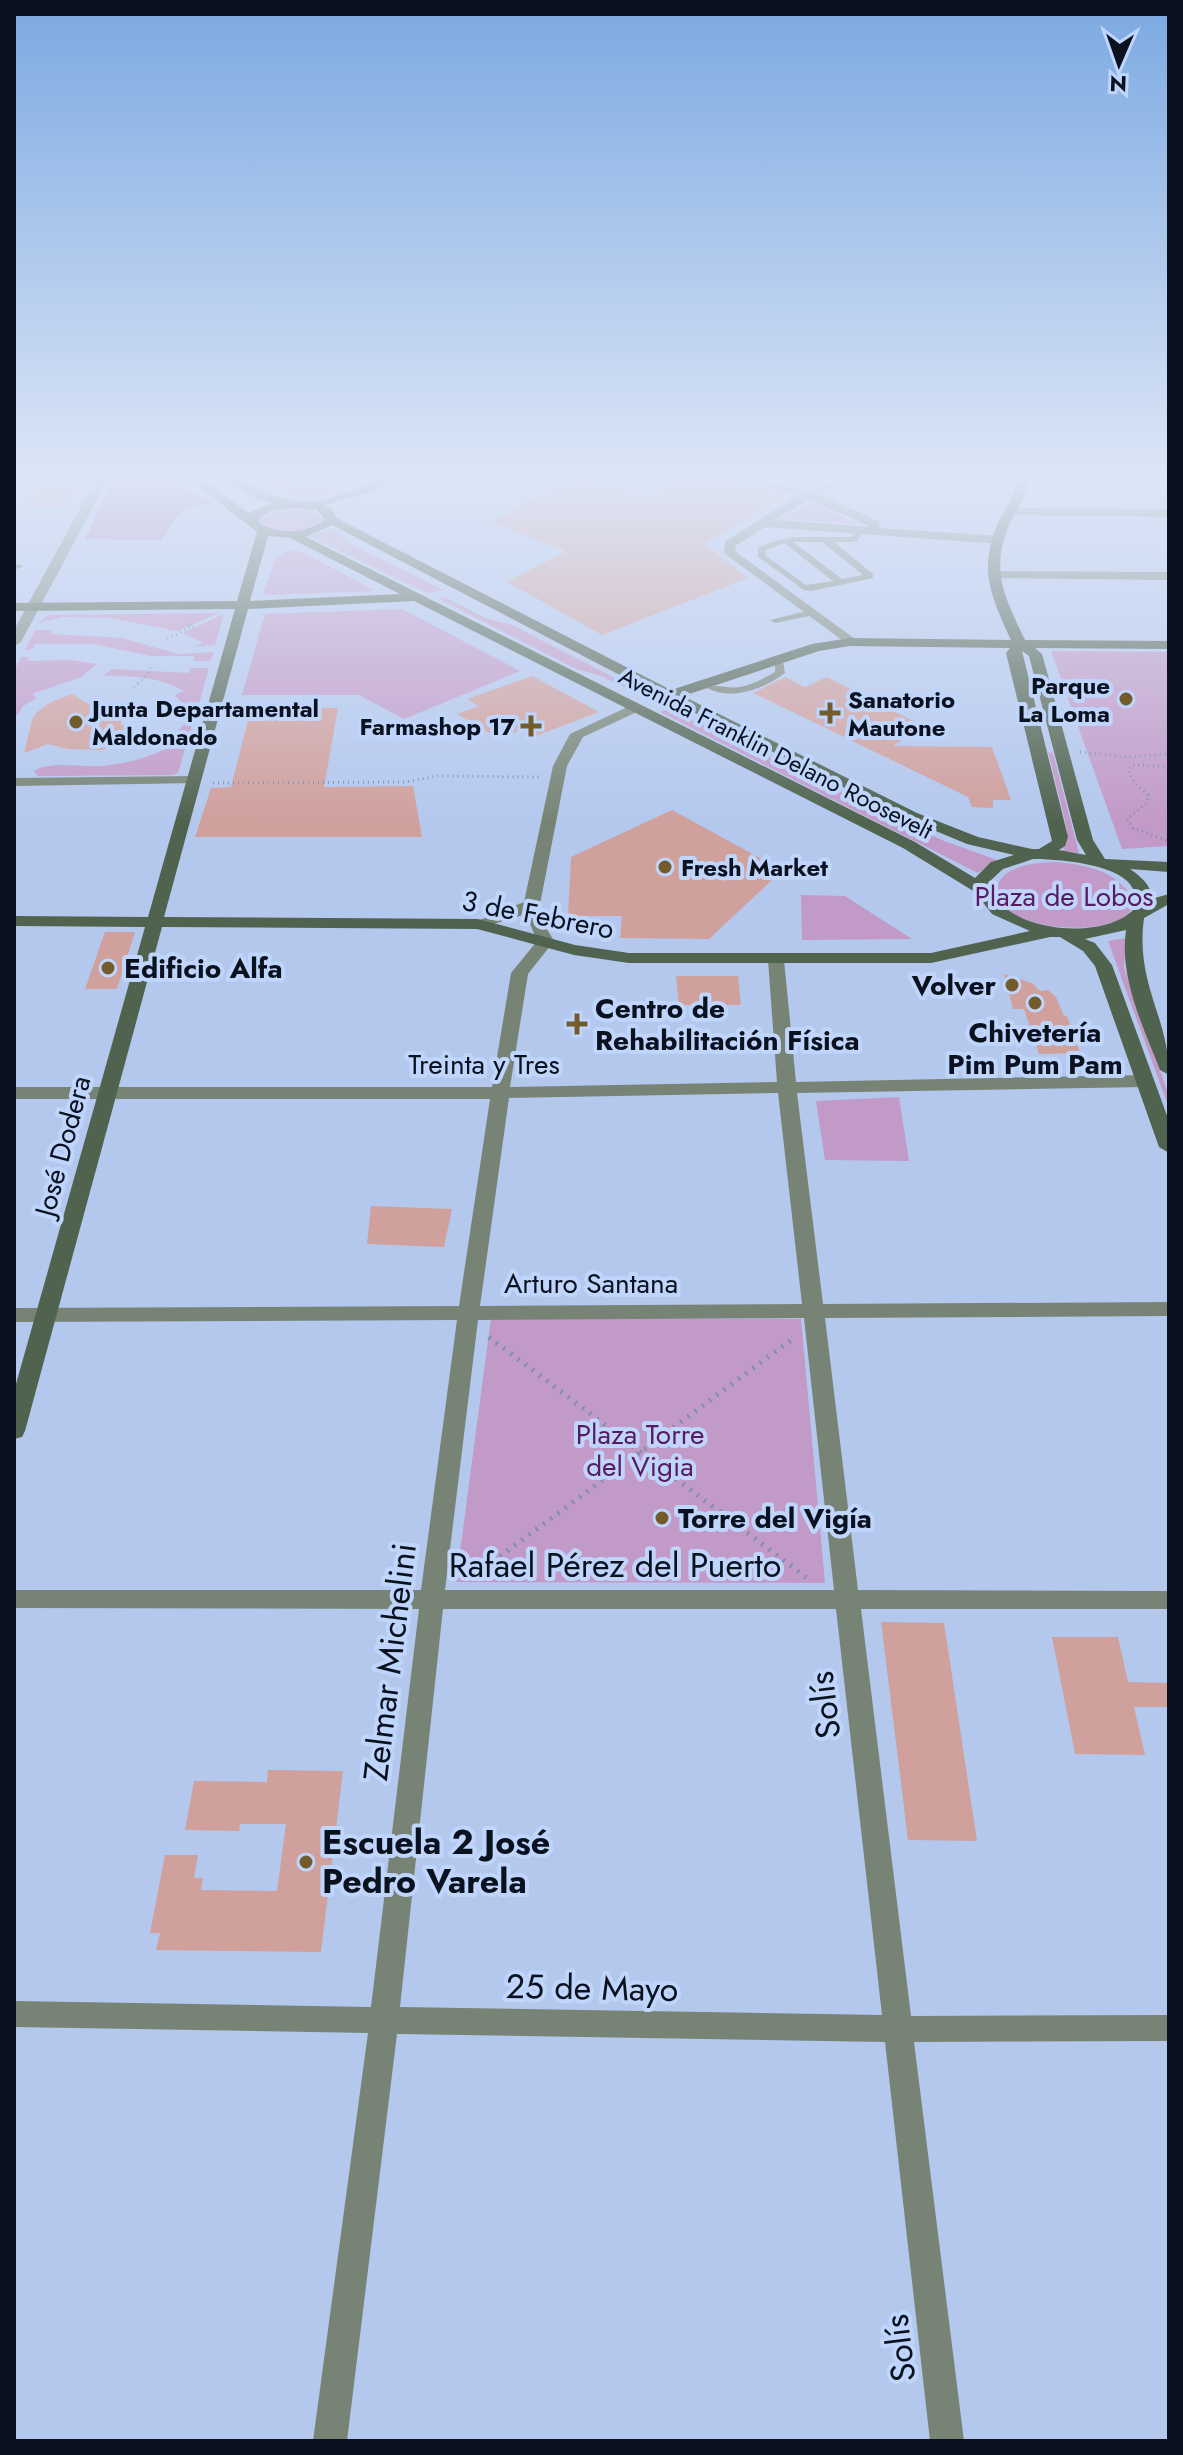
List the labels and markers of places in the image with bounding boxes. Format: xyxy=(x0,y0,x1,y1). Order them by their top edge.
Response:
place label: Parque La Loma xyxy=(1018,668,1110,731)
place label: Sanatorio Mautone xyxy=(848,682,955,745)
marker: Parque La Loma xyxy=(1117,690,1135,708)
place label: Junta Departamental Maldonado xyxy=(88,691,319,754)
marker: Sanatorio Mautone xyxy=(819,702,841,724)
place label: Farmashop 17 xyxy=(360,709,516,744)
marker: Junta Departamental Maldonado xyxy=(67,713,85,731)
marker: Farmashop 17 xyxy=(522,717,540,735)
place label: Fresh Market xyxy=(681,850,828,885)
marker: Fresh Market xyxy=(656,858,674,876)
place label: Edificio Alfa xyxy=(124,948,283,989)
marker: Edificio Alfa xyxy=(99,959,117,977)
place label: Volver xyxy=(911,965,996,1006)
marker: Volver xyxy=(1003,976,1021,994)
place label: Centro de Rehabilitación Física xyxy=(595,988,860,1061)
marker: Chivetería Pim Pum Pam xyxy=(1026,994,1044,1012)
place label: Chivetería Pim Pum Pam xyxy=(947,1012,1123,1085)
marker: Centro de Rehabilitación Física xyxy=(566,1013,588,1035)
place label: Torre del Vigía xyxy=(678,1498,872,1539)
marker: Torre del Vigía xyxy=(653,1509,671,1527)
place label: Escuela 2 José Pedro Varela xyxy=(322,1818,550,1906)
marker: Escuela 2 José Pedro Varela xyxy=(297,1853,315,1871)

